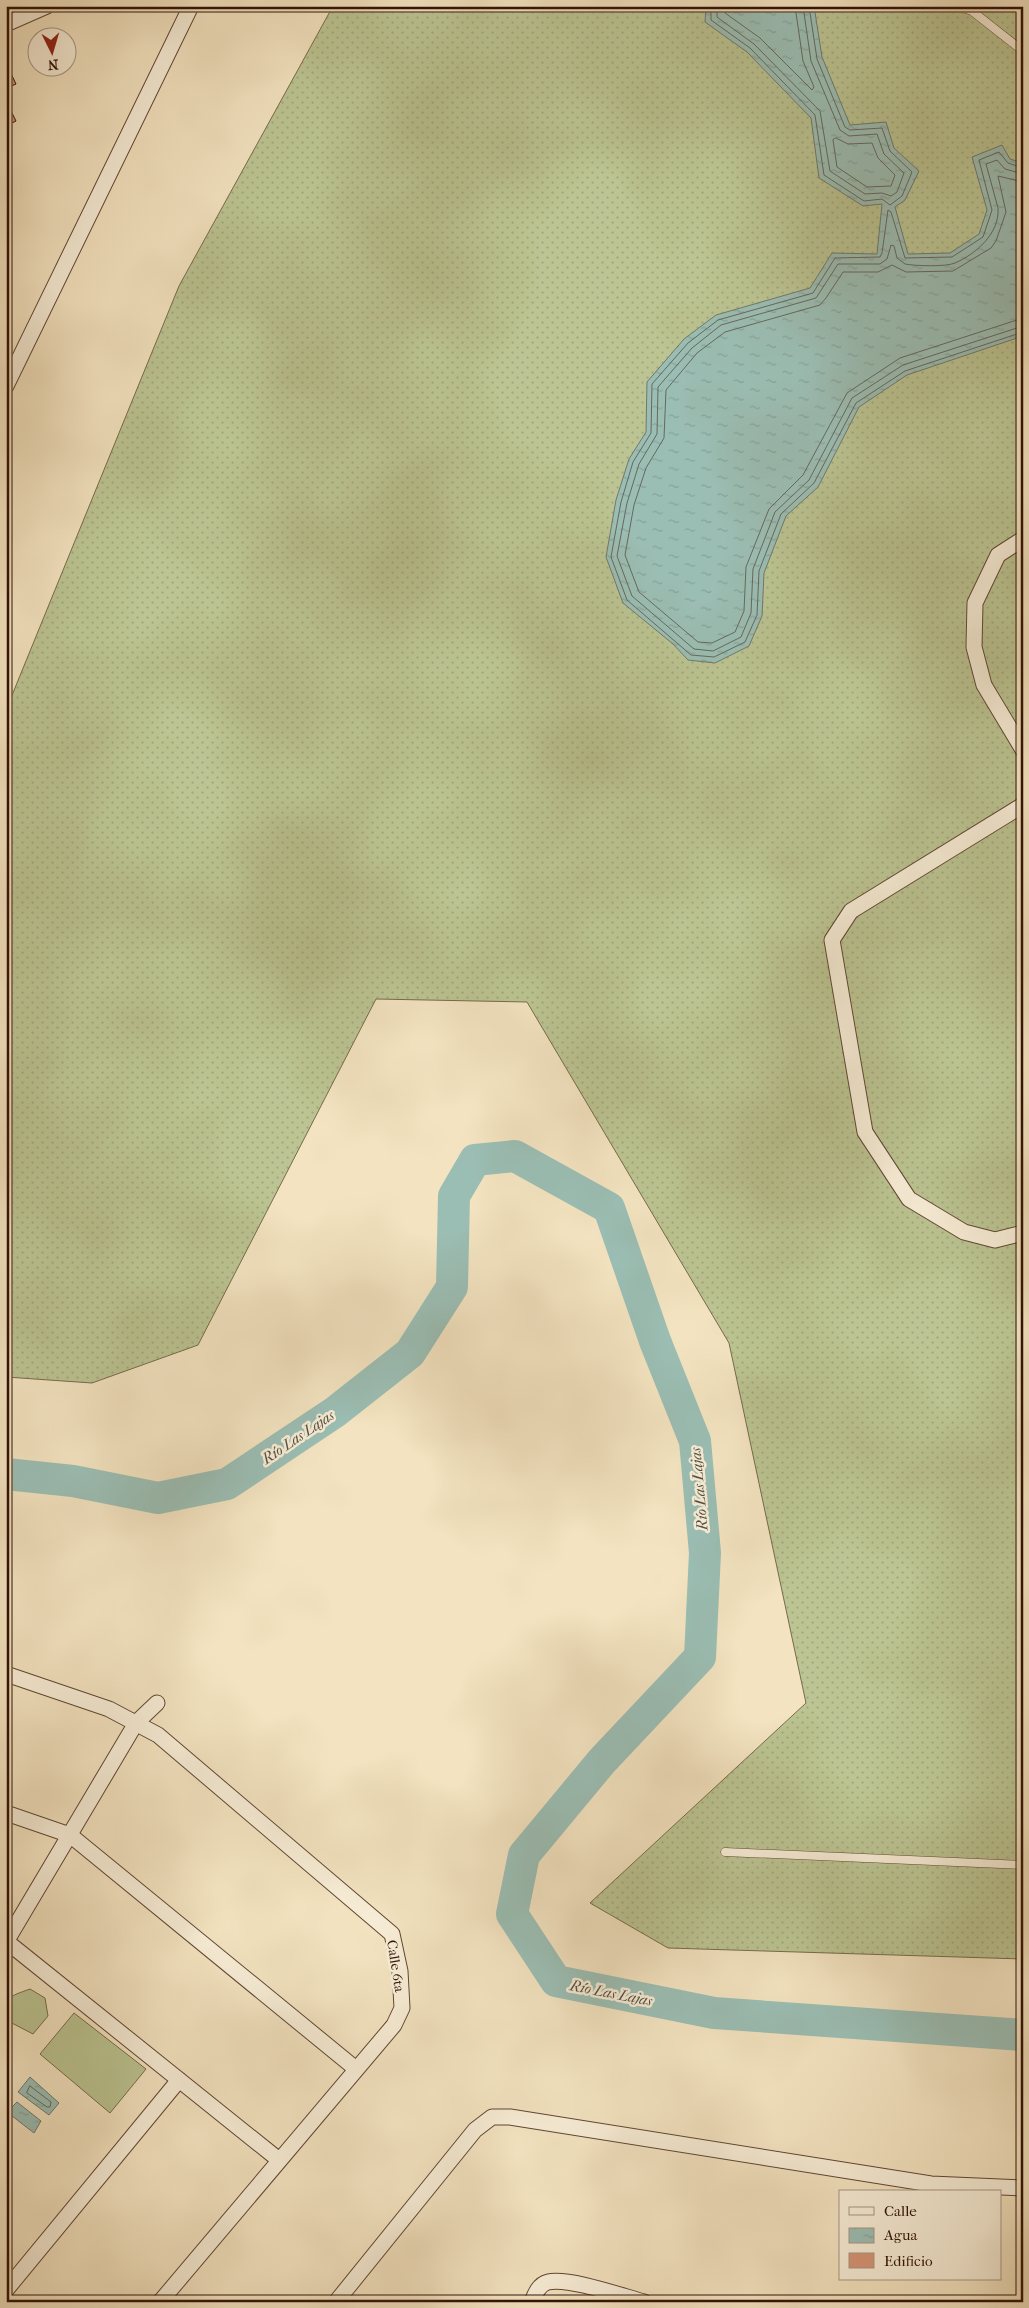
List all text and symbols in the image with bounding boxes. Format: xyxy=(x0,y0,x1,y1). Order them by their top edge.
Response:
north arrow xyxy=(28,28,78,78)
text: N xyxy=(47,56,59,73)
water label: Río Las Lajas xyxy=(258,1406,338,1468)
water label: Río Las Lajas xyxy=(686,1446,712,1532)
street label: Calle 6ta xyxy=(383,1939,408,1994)
water label: Río Las Lajas xyxy=(567,1976,654,2010)
legend xyxy=(839,2190,1002,2280)
text: Calle xyxy=(884,2202,917,2220)
text: Agua xyxy=(883,2226,918,2244)
text: Edificio xyxy=(884,2252,933,2270)

